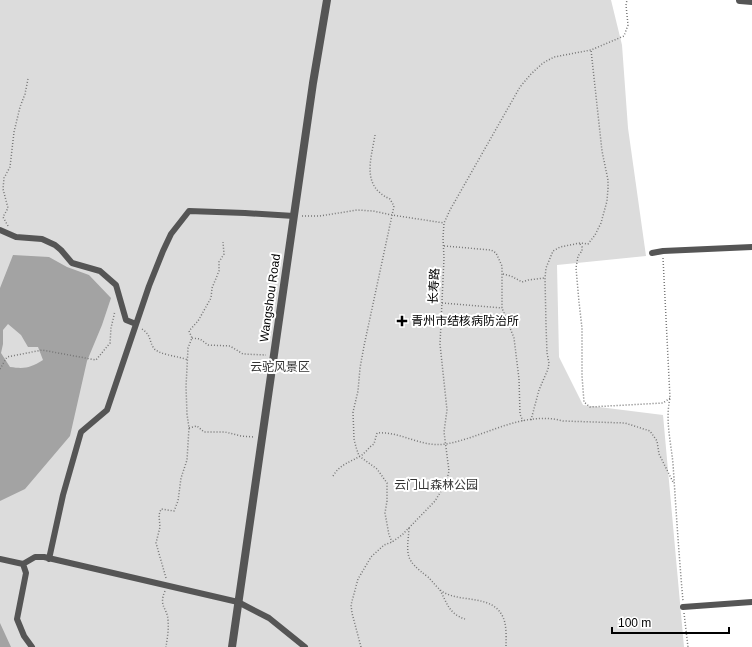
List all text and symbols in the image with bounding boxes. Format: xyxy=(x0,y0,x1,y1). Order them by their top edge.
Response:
street label: Wangshou Road xyxy=(257,253,283,343)
street label: 长寿路 xyxy=(426,268,442,304)
place label: 青州市结核病防治所 xyxy=(411,314,519,328)
marker: 青州市结核病防治所 xyxy=(396,315,408,327)
park label: 云驼风景区 xyxy=(250,360,310,374)
park label: 云门山森林公园 xyxy=(394,478,478,492)
scale bar xyxy=(612,609,729,635)
text: 100 m xyxy=(618,616,651,630)

